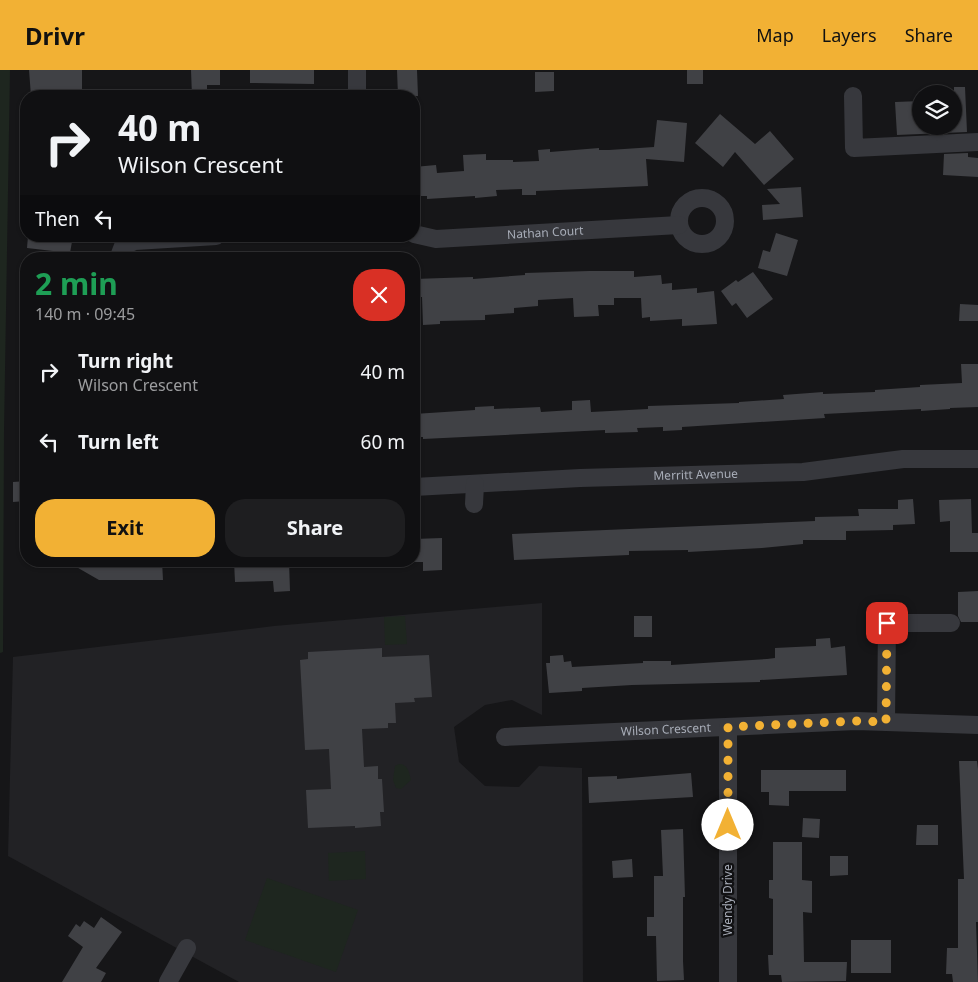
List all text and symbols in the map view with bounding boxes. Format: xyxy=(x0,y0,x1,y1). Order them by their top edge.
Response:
text: Drivr xyxy=(25,19,85,52)
text: Map xyxy=(756,23,794,47)
text: Layers xyxy=(822,23,877,47)
text: Share xyxy=(905,23,953,47)
map controls xyxy=(912,85,962,135)
button: layers xyxy=(912,85,962,135)
text: 40 m xyxy=(118,104,201,151)
icon: right xyxy=(35,110,100,175)
text: Wilson Crescent xyxy=(118,149,283,179)
icon: left xyxy=(90,205,118,233)
text: Then xyxy=(35,206,80,232)
street label: Nathan Court xyxy=(507,221,585,243)
text: 2 min xyxy=(35,263,118,304)
button: close xyxy=(353,269,405,321)
text: 140 m · 09:45 xyxy=(35,303,135,325)
text: Turn right xyxy=(78,348,173,374)
icon: right xyxy=(35,358,63,386)
text: 40 m xyxy=(361,359,405,385)
text: Wilson Crescent xyxy=(78,374,198,396)
icon: left xyxy=(35,428,63,456)
text: Turn left xyxy=(78,429,159,455)
text: 60 m xyxy=(361,429,405,455)
street label: Merritt Avenue xyxy=(653,465,738,484)
button: Exit xyxy=(35,499,215,557)
button: Share xyxy=(225,499,405,557)
pin xyxy=(866,602,908,644)
icon: arrive xyxy=(873,609,901,637)
street label: Wilson Crescent xyxy=(620,719,712,740)
position arrow xyxy=(701,798,753,850)
street label: Wendy Drive xyxy=(719,864,736,936)

